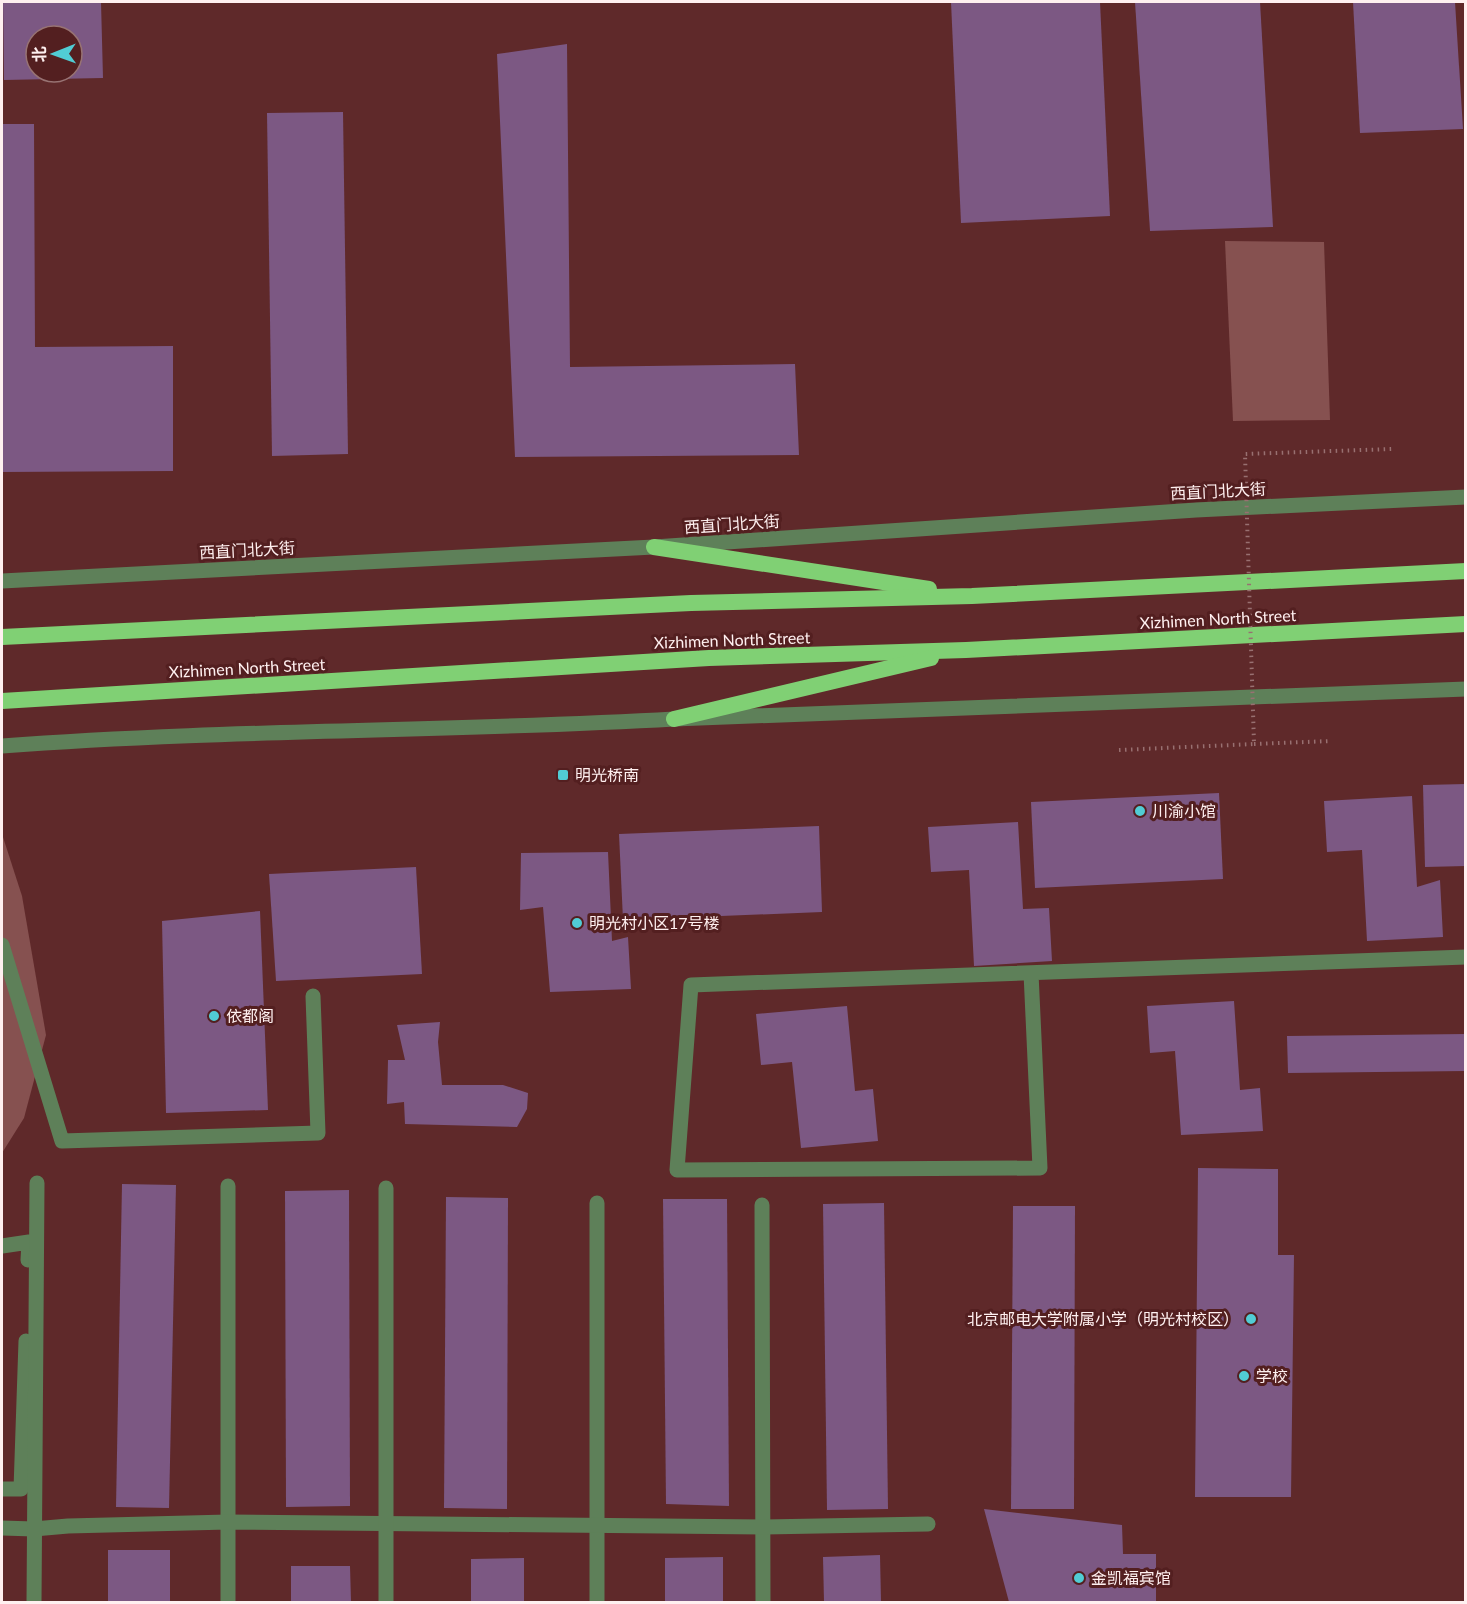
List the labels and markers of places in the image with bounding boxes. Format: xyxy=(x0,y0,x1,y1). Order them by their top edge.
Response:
place label: 明光桥南 xyxy=(575,765,639,784)
marker: 明光桥南 xyxy=(556,768,570,782)
place label: 川渝小馆 xyxy=(1152,801,1216,820)
marker: 川渝小馆 xyxy=(1133,804,1147,818)
place label: 明光村小区17号楼 xyxy=(589,913,720,932)
marker: 明光村小区17号楼 xyxy=(570,916,584,930)
place label: 依都阁 xyxy=(226,1006,274,1025)
marker: 依都阁 xyxy=(207,1009,221,1023)
place label: 北京邮电大学附属小学（明光村校区） xyxy=(967,1309,1239,1328)
marker: 北京邮电大学附属小学（明光村校区） xyxy=(1244,1312,1258,1326)
place label: 学校 xyxy=(1256,1366,1288,1385)
marker: 学校 xyxy=(1237,1369,1251,1383)
place label: 金凯福宾馆 xyxy=(1091,1568,1171,1587)
marker: 金凯福宾馆 xyxy=(1072,1571,1086,1585)

